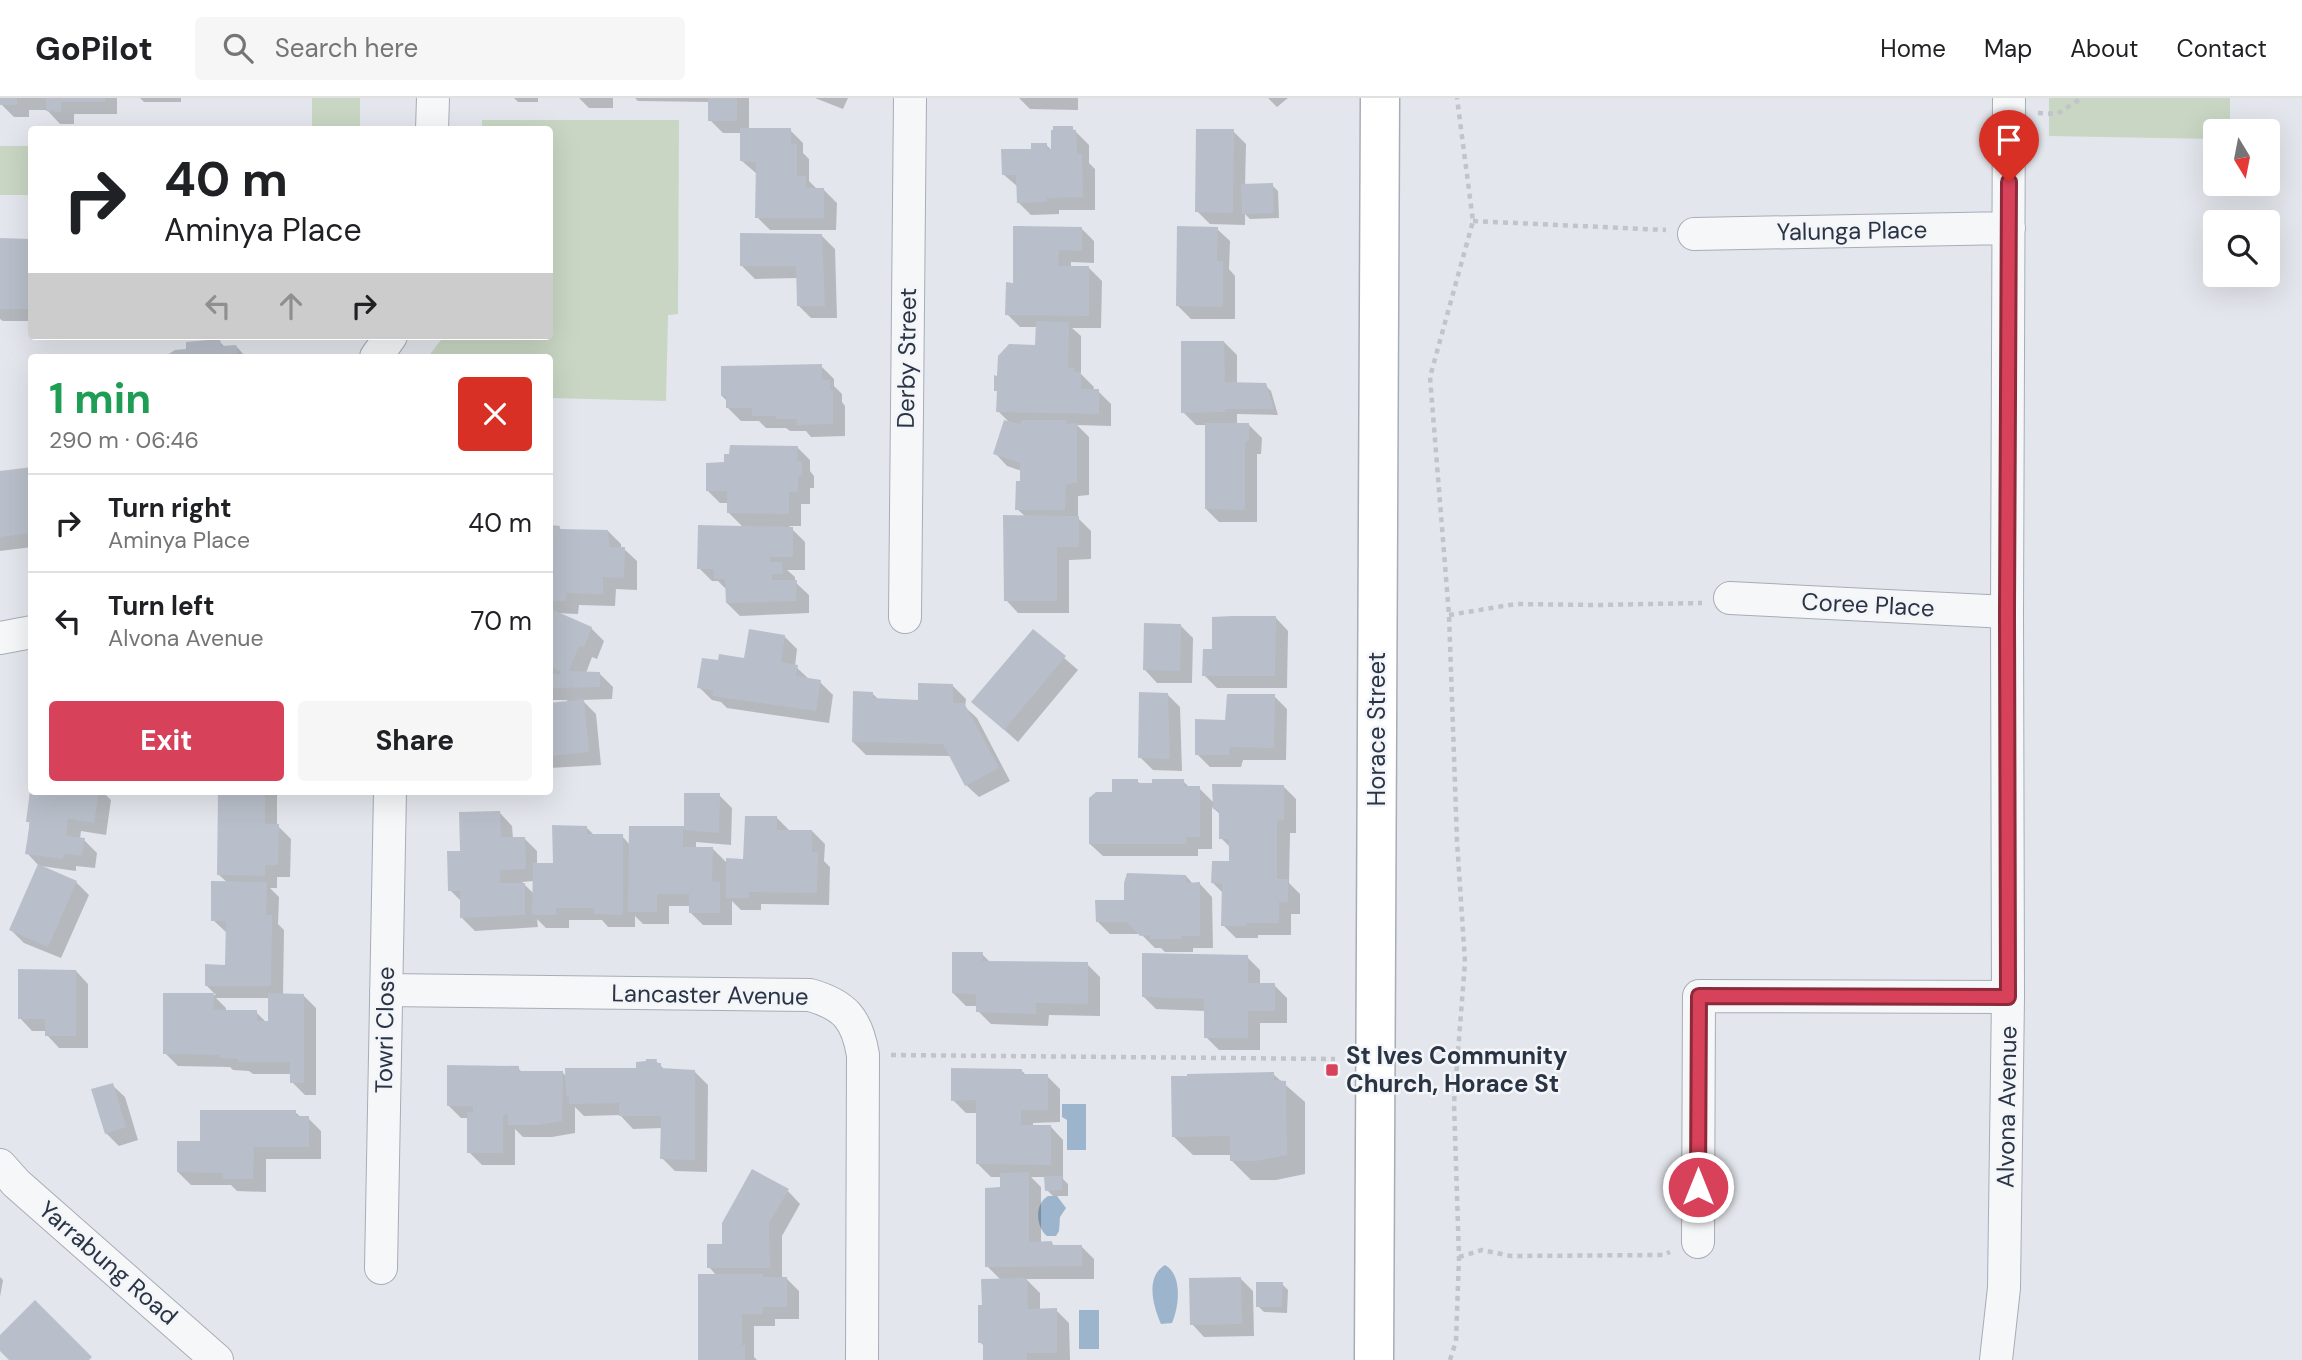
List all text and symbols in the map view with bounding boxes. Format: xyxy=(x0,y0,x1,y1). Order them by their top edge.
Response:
search box xyxy=(195,17,685,80)
text: GoPilot xyxy=(35,27,153,70)
icon: search xyxy=(219,29,257,67)
text: Search here xyxy=(275,31,418,65)
text: Home xyxy=(1880,33,1946,64)
text: Map xyxy=(1984,33,2032,64)
text: About xyxy=(2070,33,2139,64)
text: Contact xyxy=(2177,33,2267,64)
pin xyxy=(1979,110,2039,182)
north arrow xyxy=(2203,119,2280,196)
map controls xyxy=(2203,119,2280,287)
icon: arrive xyxy=(1990,121,2028,159)
text: 40 m xyxy=(164,147,288,211)
icon: right xyxy=(49,154,140,245)
text: Aminya Place xyxy=(164,209,362,251)
button: search xyxy=(2203,210,2280,287)
street label: Yalunga Place xyxy=(1776,214,1928,247)
icon: left xyxy=(199,287,237,325)
icon: ahead xyxy=(272,287,310,325)
icon: right xyxy=(345,287,383,325)
street label: Derby Street xyxy=(890,287,923,429)
text: 1 min xyxy=(49,371,151,426)
button: close xyxy=(458,377,532,451)
text: 290 m · 06:46 xyxy=(49,425,199,455)
text: Turn right xyxy=(108,491,232,525)
icon: right xyxy=(49,504,87,542)
text: 40 m xyxy=(468,506,532,540)
text: Aminya Place xyxy=(108,525,250,555)
street label: Coree Place xyxy=(1801,586,1935,623)
text: Turn left xyxy=(108,589,215,623)
icon: left xyxy=(49,602,87,640)
text: 70 m xyxy=(471,604,532,638)
text: Alvona Avenue xyxy=(108,623,264,653)
street label: Horace Street xyxy=(1361,652,1392,806)
button: Exit xyxy=(49,701,284,781)
button: Share xyxy=(298,701,532,781)
street label: Towri Close xyxy=(368,966,401,1094)
street label: Lancaster Avenue xyxy=(611,977,809,1012)
street label: Alvona Avenue xyxy=(1990,1026,2023,1188)
place label: St Ives Community Church, Horace St xyxy=(1346,1040,1568,1099)
marker: St Ives Community Church, Horace St xyxy=(1324,1062,1340,1078)
position arrow xyxy=(1661,1150,1735,1224)
street label: Yarrabung Road xyxy=(32,1194,184,1331)

